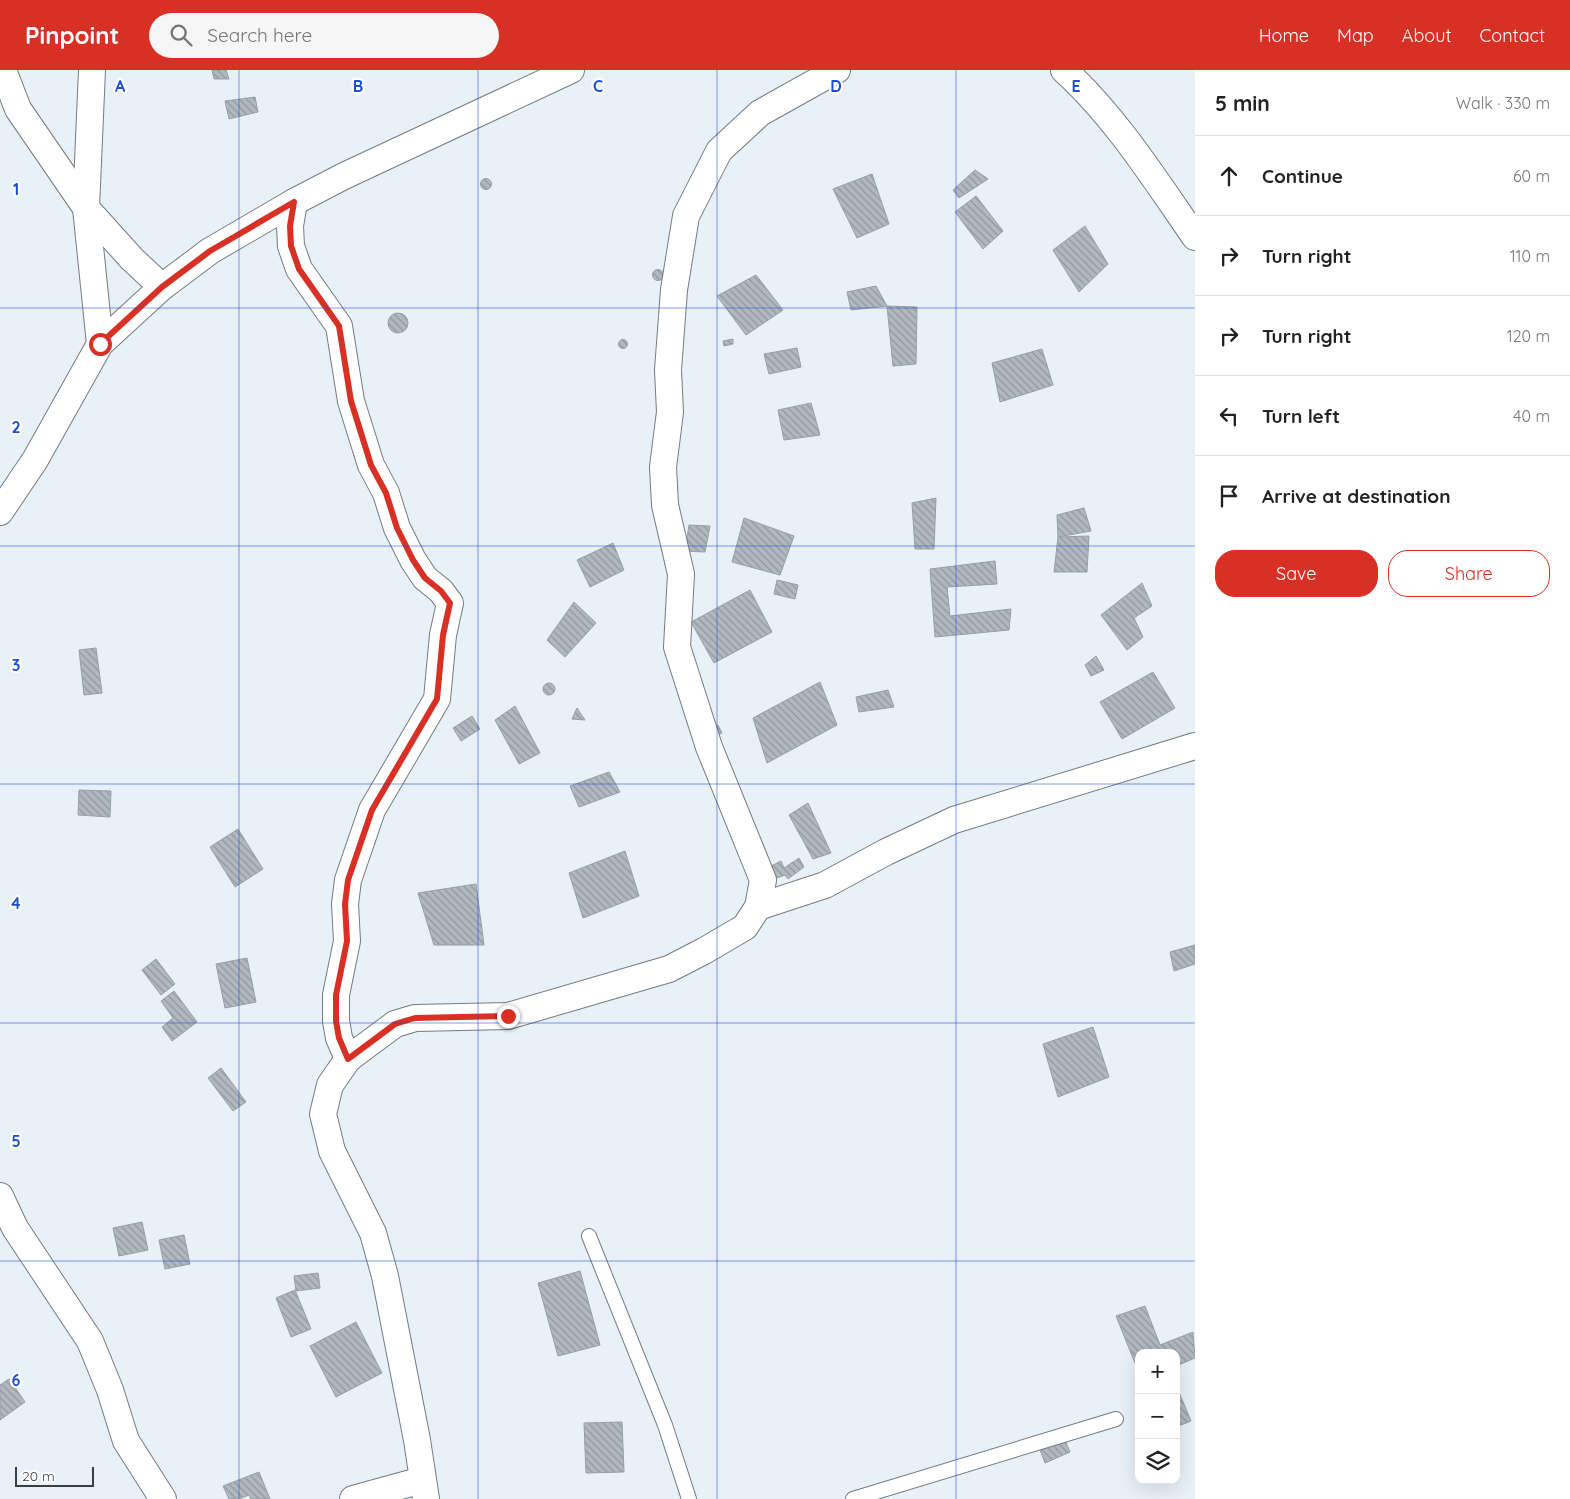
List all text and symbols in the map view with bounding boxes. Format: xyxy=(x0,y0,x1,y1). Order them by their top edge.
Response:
search box xyxy=(149,13,499,58)
text: Pinpoint xyxy=(25,20,119,50)
icon: search xyxy=(167,21,195,49)
text: Search here xyxy=(207,23,312,47)
text: Home xyxy=(1259,24,1309,47)
text: Map xyxy=(1337,24,1374,47)
text: About xyxy=(1402,24,1452,47)
text: Contact xyxy=(1480,24,1545,47)
text: A xyxy=(115,76,126,96)
text: B xyxy=(353,76,363,96)
text: C xyxy=(593,76,603,96)
text: D xyxy=(830,76,842,96)
text: E xyxy=(1071,76,1081,96)
text: 5 min xyxy=(1215,90,1270,116)
text: Walk · 330 m xyxy=(1456,93,1550,113)
icon: ahead xyxy=(1215,162,1243,190)
text: Continue xyxy=(1262,164,1343,188)
text: 60 m xyxy=(1513,166,1550,186)
text: 1 xyxy=(13,179,19,199)
icon: right xyxy=(1215,242,1243,270)
text: Turn right xyxy=(1262,244,1351,268)
text: 110 m xyxy=(1510,246,1550,266)
icon: right xyxy=(1215,322,1243,350)
text: Turn right xyxy=(1262,324,1351,348)
text: 120 m xyxy=(1507,326,1550,346)
route start xyxy=(89,333,112,356)
icon: left xyxy=(1215,402,1243,430)
text: Turn left xyxy=(1262,404,1340,428)
text: 40 m xyxy=(1513,406,1550,426)
text: 2 xyxy=(11,417,21,437)
icon: arrive xyxy=(1215,482,1243,510)
text: Arrive at destination xyxy=(1262,484,1451,508)
button: Save xyxy=(1215,550,1378,597)
button: Share xyxy=(1388,550,1550,597)
text: 3 xyxy=(12,655,20,675)
text: 4 xyxy=(11,893,21,913)
route end xyxy=(497,1005,520,1028)
text: 5 xyxy=(11,1131,21,1151)
map controls xyxy=(1135,1349,1180,1484)
button: + xyxy=(1135,1349,1180,1394)
text: 6 xyxy=(12,1370,21,1390)
button: − xyxy=(1135,1394,1180,1439)
button: layers xyxy=(1135,1439,1180,1484)
scale bar xyxy=(15,1464,94,1487)
text: 20 m xyxy=(22,1467,55,1485)

